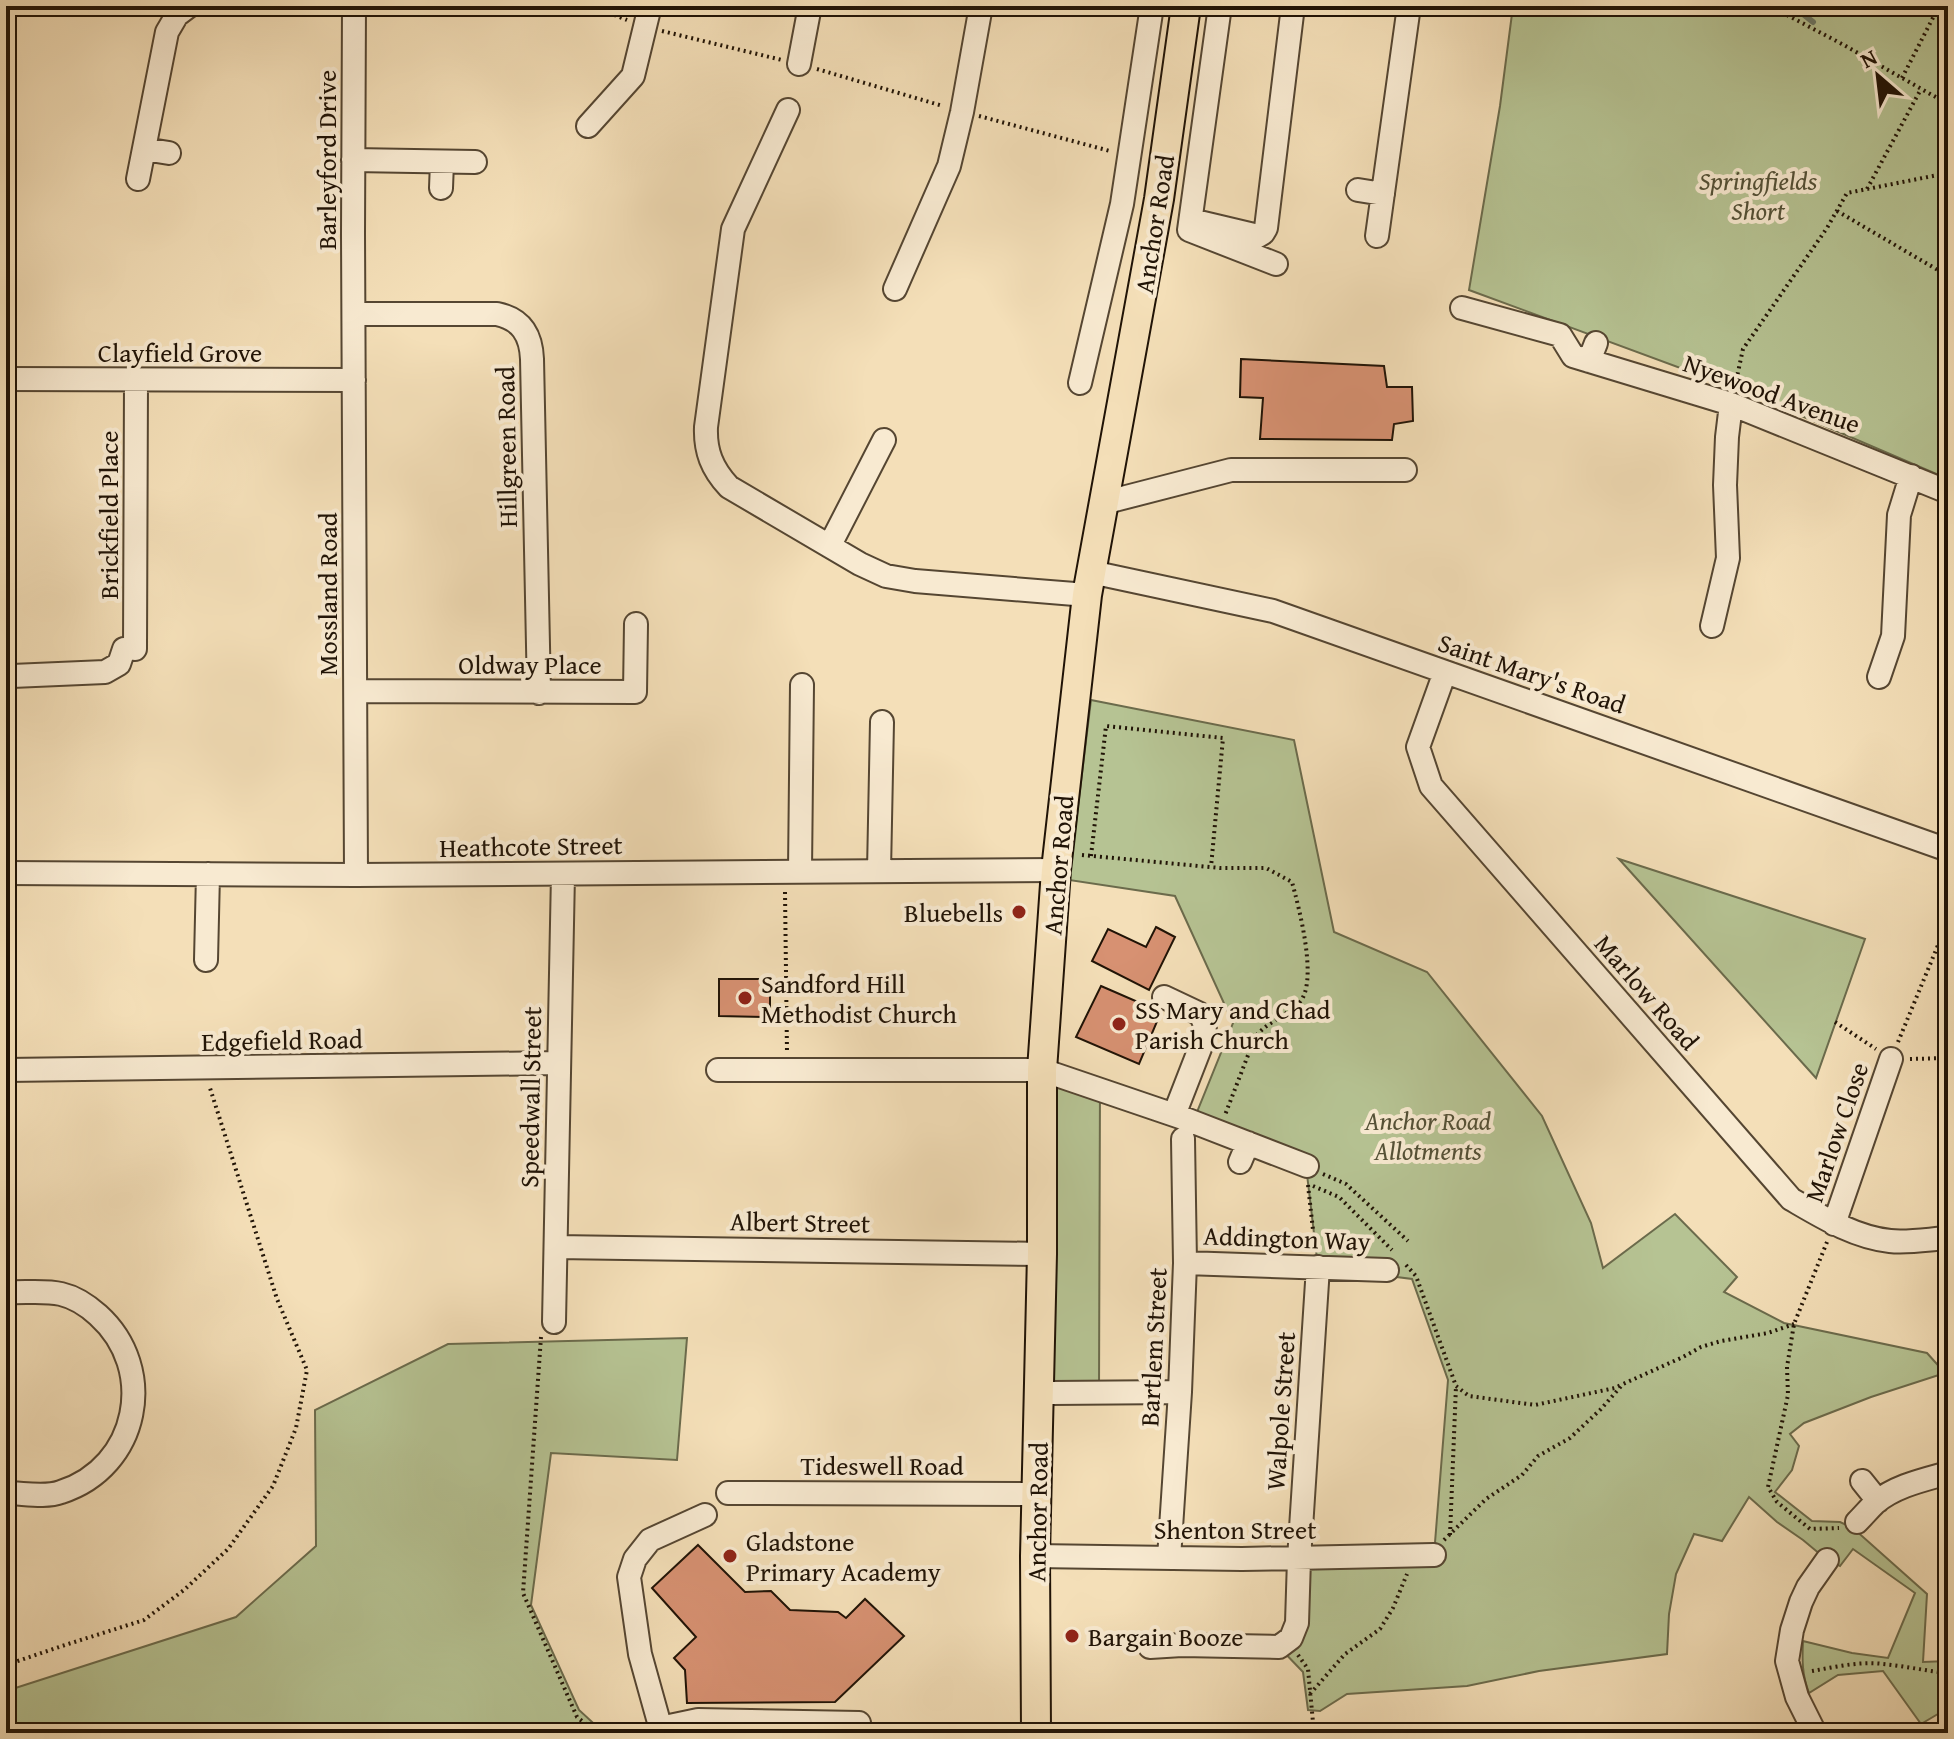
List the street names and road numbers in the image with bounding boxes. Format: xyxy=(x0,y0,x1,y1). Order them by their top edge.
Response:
street label: Barleyford Drive xyxy=(307,70,346,250)
street label: Anchor Road xyxy=(1124,152,1184,296)
street label: Clayfield Grove xyxy=(98,333,262,372)
street label: Nyewood Avenue xyxy=(1678,343,1866,443)
street label: Hillgreen Road xyxy=(485,366,527,528)
street label: Brickfield Place xyxy=(89,430,128,600)
street label: Mossland Road xyxy=(308,512,347,676)
street label: Saint Mary's Road xyxy=(1433,623,1631,723)
street label: Oldway Place xyxy=(458,645,602,684)
street label: Anchor Road xyxy=(1032,793,1084,937)
street label: Heathcote Street xyxy=(439,825,623,867)
street label: Marlow Road xyxy=(1585,925,1709,1059)
street label: Speedwall Street xyxy=(509,1006,551,1188)
street label: Edgefield Road xyxy=(201,1019,363,1061)
street label: Marlow Close xyxy=(1794,1057,1878,1207)
street label: Albert Street xyxy=(730,1201,870,1243)
street label: Addington Way xyxy=(1203,1216,1371,1260)
street label: Bartlem Street xyxy=(1129,1267,1177,1427)
street label: Walpole Street xyxy=(1255,1330,1305,1492)
street label: Anchor Road xyxy=(1016,1441,1058,1582)
street label: Tideswell Road xyxy=(800,1446,964,1485)
street label: Shenton Street xyxy=(1154,1510,1316,1549)

